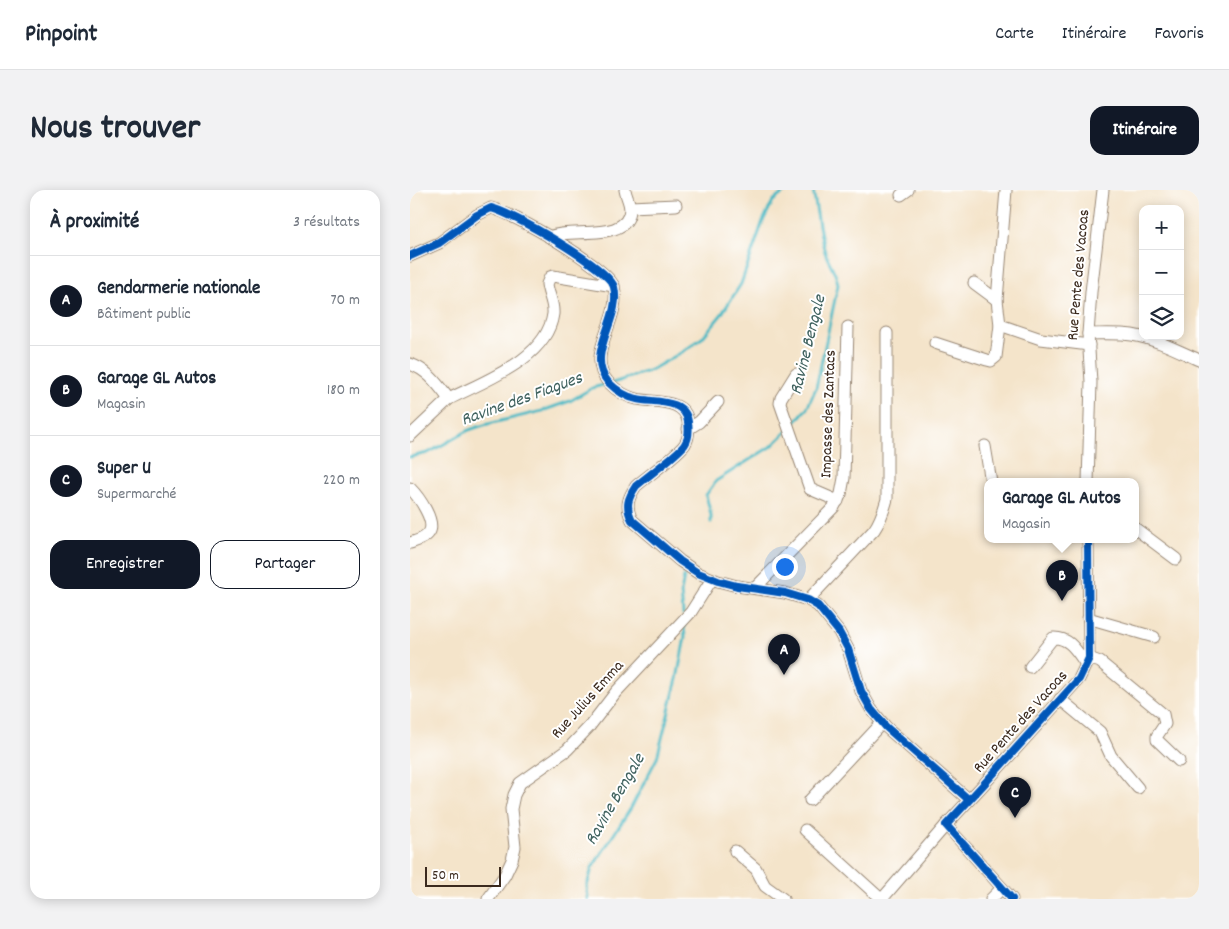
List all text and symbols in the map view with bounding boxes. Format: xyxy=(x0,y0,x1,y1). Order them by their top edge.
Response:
text: Pinpoint xyxy=(25,18,97,52)
text: Carte xyxy=(995,22,1034,47)
text: Itinéraire xyxy=(1062,22,1126,47)
text: Favoris xyxy=(1154,22,1204,47)
text: Nous trouver xyxy=(30,105,200,155)
button: Itinéraire xyxy=(1090,106,1199,155)
map controls xyxy=(1139,205,1184,340)
button: + xyxy=(1139,205,1184,250)
text: À proximité xyxy=(50,208,139,238)
street label: Rue Pente des Vacoas xyxy=(1062,208,1096,342)
text: 3 résultats xyxy=(293,211,360,234)
button: − xyxy=(1139,250,1184,295)
text: Gendarmerie nationale xyxy=(97,276,260,303)
text: A xyxy=(62,289,70,312)
text: 70 m xyxy=(330,289,360,312)
water label: Ravine Bengale xyxy=(785,292,834,397)
button: layers xyxy=(1139,295,1184,340)
text: Bâtiment public xyxy=(97,303,191,326)
street label: Impasse des Zantacs xyxy=(815,349,843,479)
text: Garage GL Autos xyxy=(97,366,216,393)
water label: Ravine des Fiagues xyxy=(458,366,586,434)
text: B xyxy=(62,379,70,402)
text: 180 m xyxy=(327,379,360,402)
text: Magasin xyxy=(97,393,145,416)
text: Super U xyxy=(97,456,151,483)
text: C xyxy=(62,469,70,492)
text: 220 m xyxy=(323,469,360,492)
popup xyxy=(984,478,1139,543)
text: Supermarché xyxy=(97,483,176,506)
text: Garage GL Autos xyxy=(1002,486,1121,513)
text: Magasin xyxy=(1002,513,1050,536)
button: Enregistrer xyxy=(50,540,200,589)
button: Partager xyxy=(210,540,360,589)
your location xyxy=(772,554,798,580)
pin: B xyxy=(1046,560,1078,601)
pin: A xyxy=(768,634,800,675)
street label: Rue Julius Emma xyxy=(546,655,630,744)
street label: Rue Pente des Vacoas xyxy=(968,665,1074,779)
water label: Ravine Bengale xyxy=(580,749,653,850)
pin: C xyxy=(999,777,1031,818)
scale bar xyxy=(425,864,501,887)
text: 50 m xyxy=(432,866,459,886)

